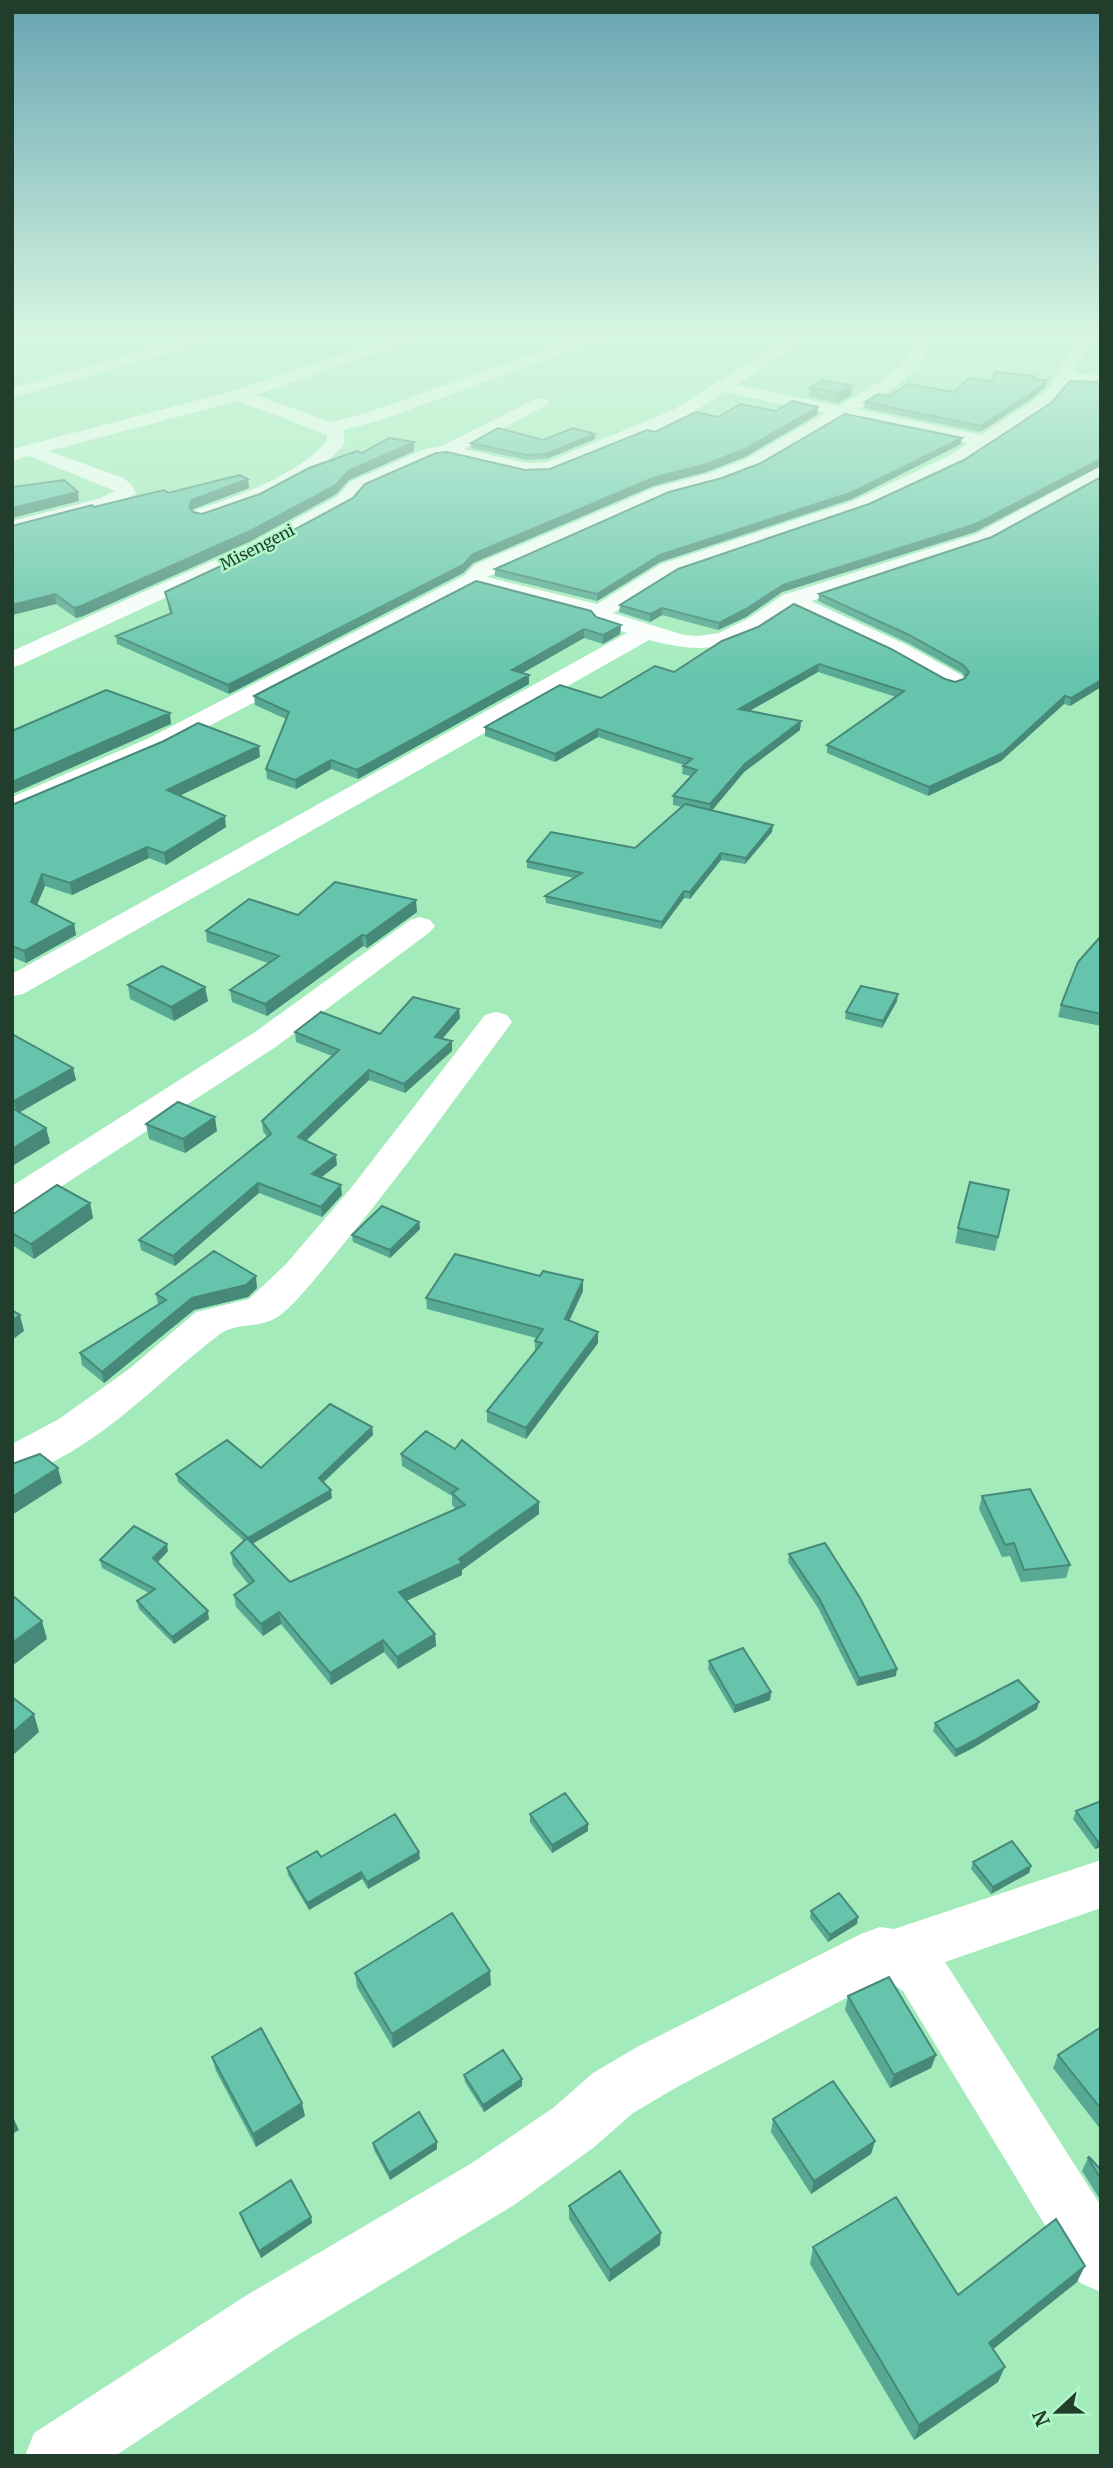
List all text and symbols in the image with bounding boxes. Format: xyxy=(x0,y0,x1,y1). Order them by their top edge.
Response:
street label: Misengeni xyxy=(216,520,298,574)
north arrow xyxy=(1022,2377,1092,2447)
text: N xyxy=(1027,2407,1055,2430)

